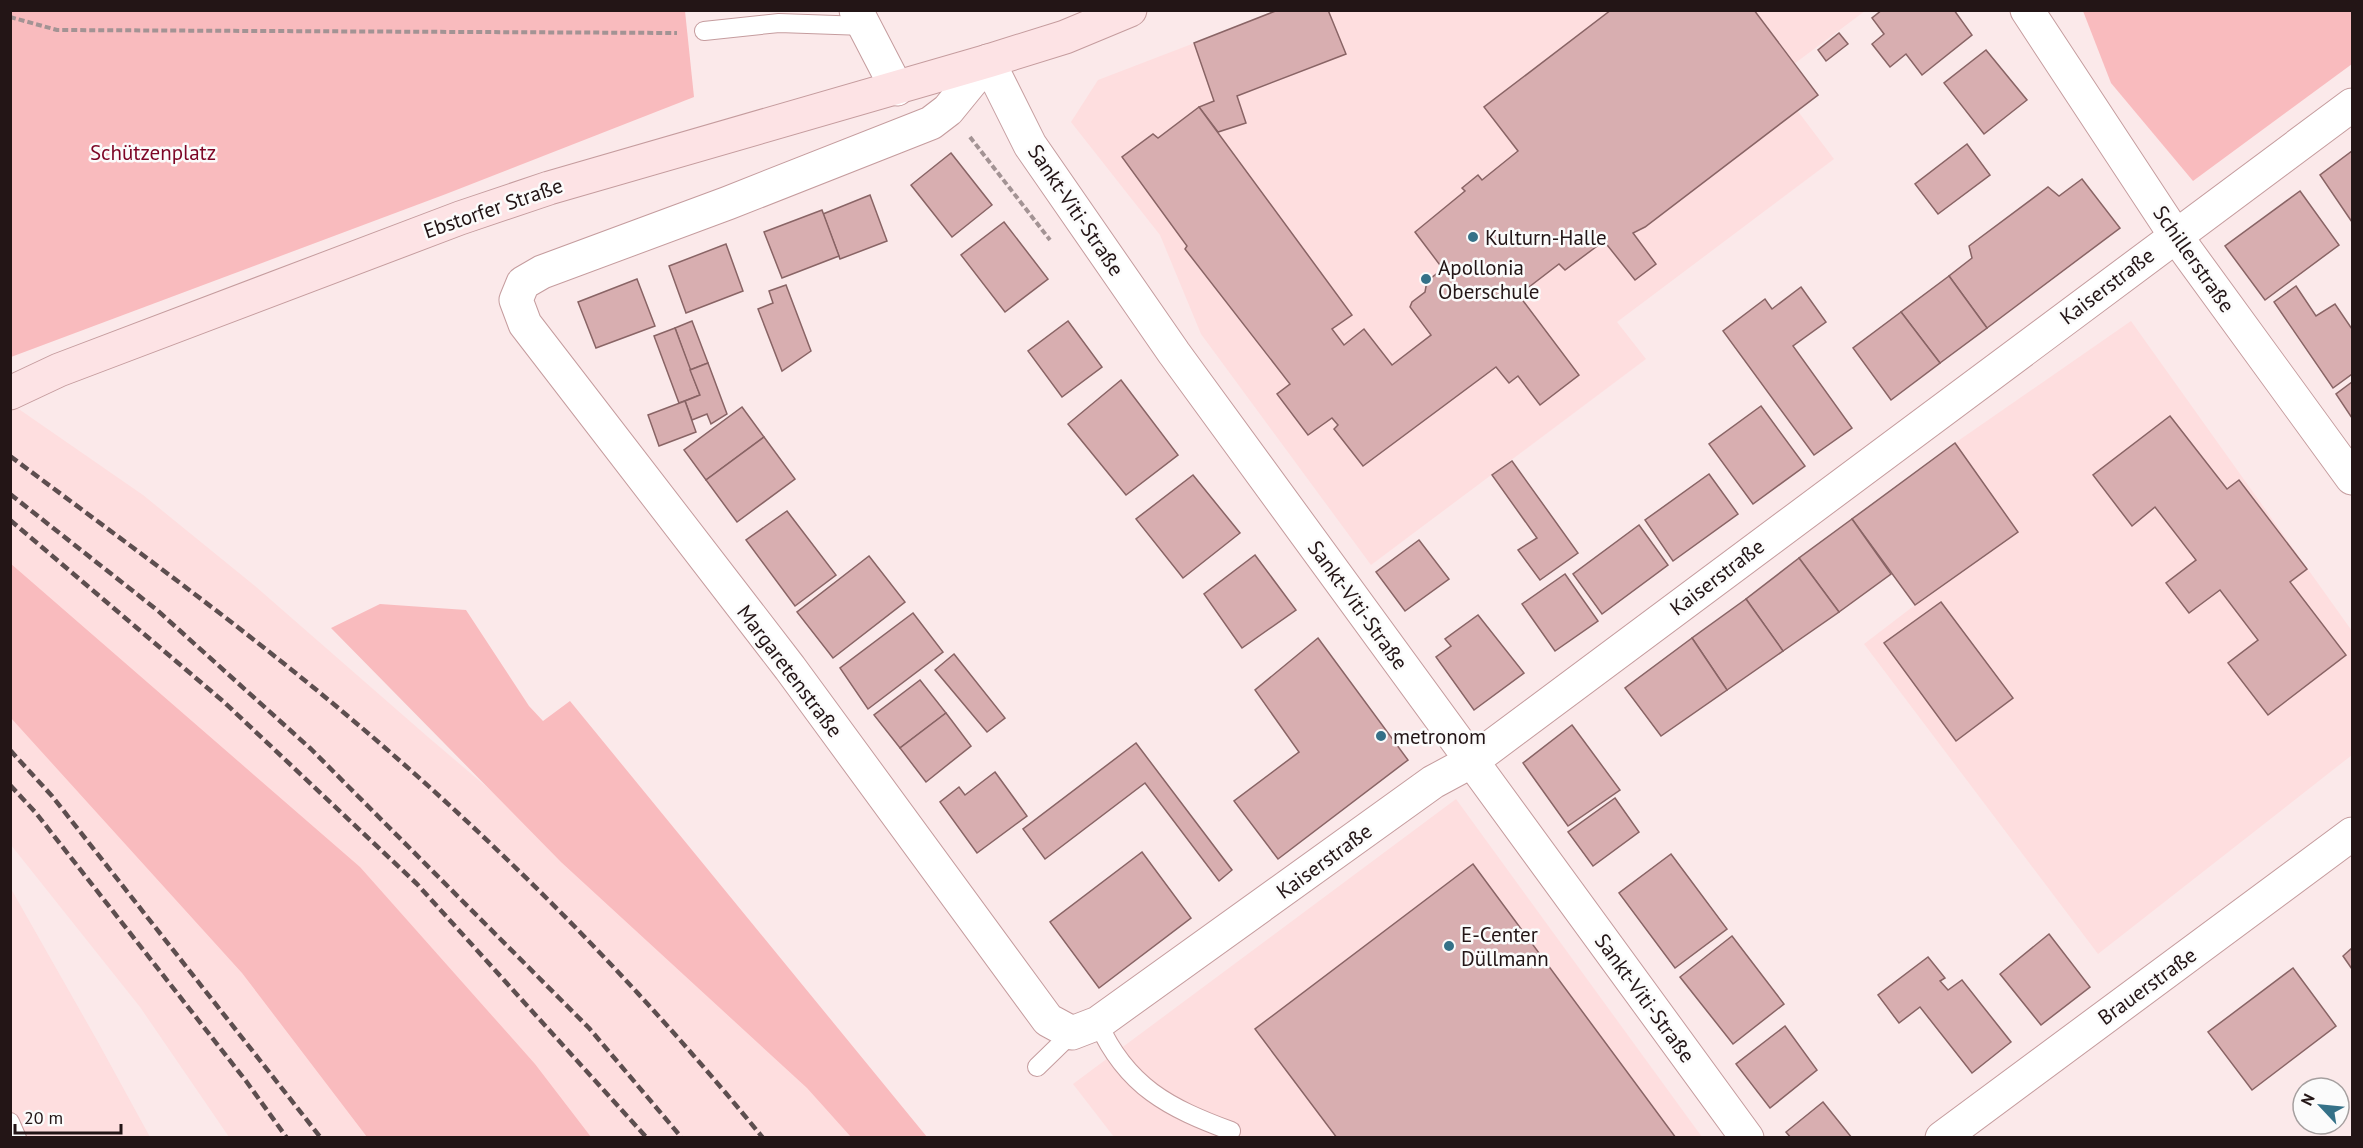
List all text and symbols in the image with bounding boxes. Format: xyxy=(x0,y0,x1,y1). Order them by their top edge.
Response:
park label: Schützenplatz xyxy=(90,139,216,166)
street label: Sankt-Viti-Straße xyxy=(1022,139,1130,281)
street label: Ebstorfer Straße xyxy=(420,172,566,244)
street label: Schillerstraße xyxy=(2147,200,2241,318)
place label: Kulturn-Halle xyxy=(1485,224,1607,251)
marker: Kulturn-Halle xyxy=(1466,230,1480,244)
street label: Kaiserstraße xyxy=(2054,242,2160,330)
place label: Apollonia Oberschule xyxy=(1438,254,1539,305)
marker: Apollonia Oberschule xyxy=(1419,272,1433,286)
street label: Kaiserstraße xyxy=(1664,533,1770,621)
street label: Sankt-Viti-Straße xyxy=(1302,535,1414,675)
street label: Margaretenstraße xyxy=(731,599,849,743)
place label: metronom xyxy=(1393,723,1486,750)
marker: metronom xyxy=(1374,729,1388,743)
street label: Kaiserstraße xyxy=(1271,817,1377,905)
place label: E-Center Düllmann xyxy=(1461,921,1549,972)
street label: Sankt-Viti-Straße xyxy=(1589,928,1701,1068)
marker: E-Center Düllmann xyxy=(1442,939,1456,953)
street label: Brauerstraße xyxy=(2092,941,2202,1031)
north arrow xyxy=(2291,1076,2351,1136)
text: N xyxy=(2296,1090,2319,1109)
scale bar xyxy=(15,1097,122,1135)
text: 20 m xyxy=(24,1106,63,1129)

